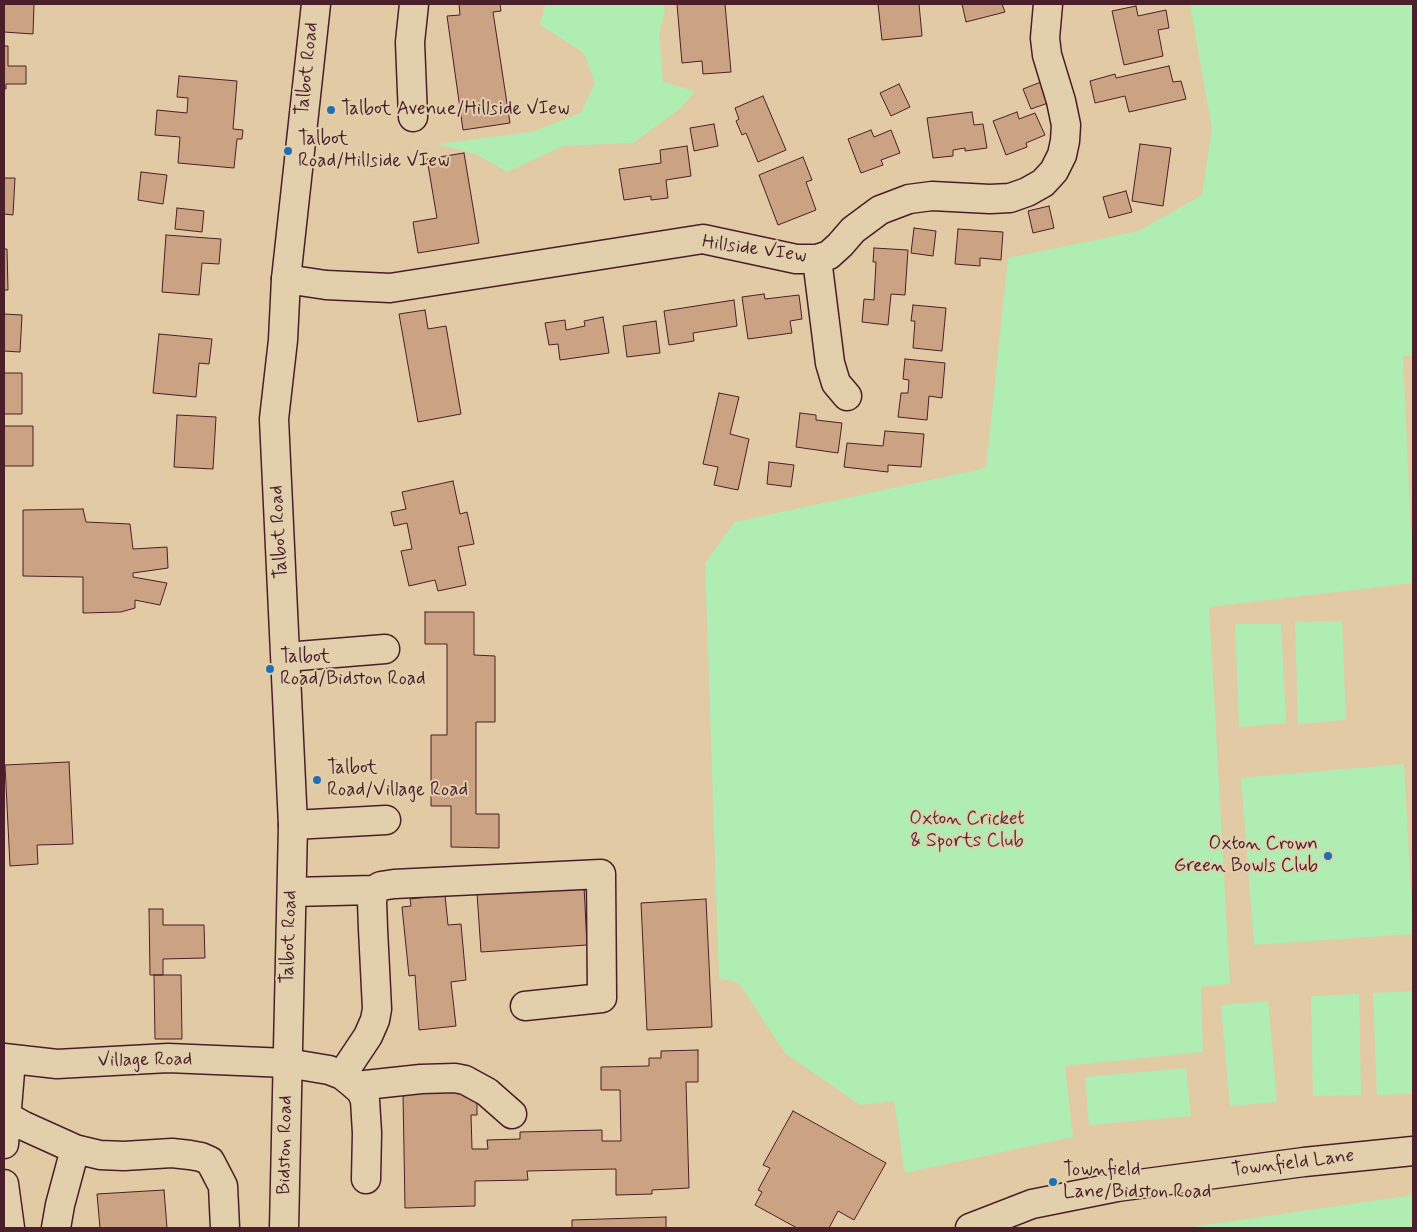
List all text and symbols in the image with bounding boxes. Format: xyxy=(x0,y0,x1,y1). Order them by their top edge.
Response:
street label: Talbot Road xyxy=(292,21,324,117)
place label: Talbot Avenue/Hillside VIew xyxy=(341,99,569,121)
marker: Talbot Avenue/Hillside VIew xyxy=(325,104,337,116)
place label: Talbot Road/Hillside VIew xyxy=(298,129,449,173)
marker: Talbot Road/Hillside VIew xyxy=(282,145,294,157)
street label: Hillside VIew xyxy=(700,231,808,269)
street label: Talbot Road xyxy=(266,485,294,579)
place label: Talbot Road/Bidston Road xyxy=(280,647,426,691)
marker: Talbot Road/Bidston Road xyxy=(264,663,276,675)
place label: Talbot Road/Village Road xyxy=(327,758,468,802)
marker: Talbot Road/Village Road xyxy=(311,774,323,786)
park label: Oxton Cricket & Sports Club xyxy=(909,809,1025,853)
place label: Oxton Crown Green Bowls Club xyxy=(1174,834,1318,878)
marker: Oxton Crown Green Bowls Club xyxy=(1322,850,1334,862)
street label: Talbot Road xyxy=(277,890,303,984)
street label: Village Road xyxy=(97,1049,193,1073)
street label: Bidston Road xyxy=(274,1095,298,1195)
street label: Townfield Lane xyxy=(1230,1145,1356,1183)
place label: Townfield Lane/Bidston Road xyxy=(1063,1160,1211,1204)
marker: Townfield Lane/Bidston Road xyxy=(1047,1176,1059,1188)

